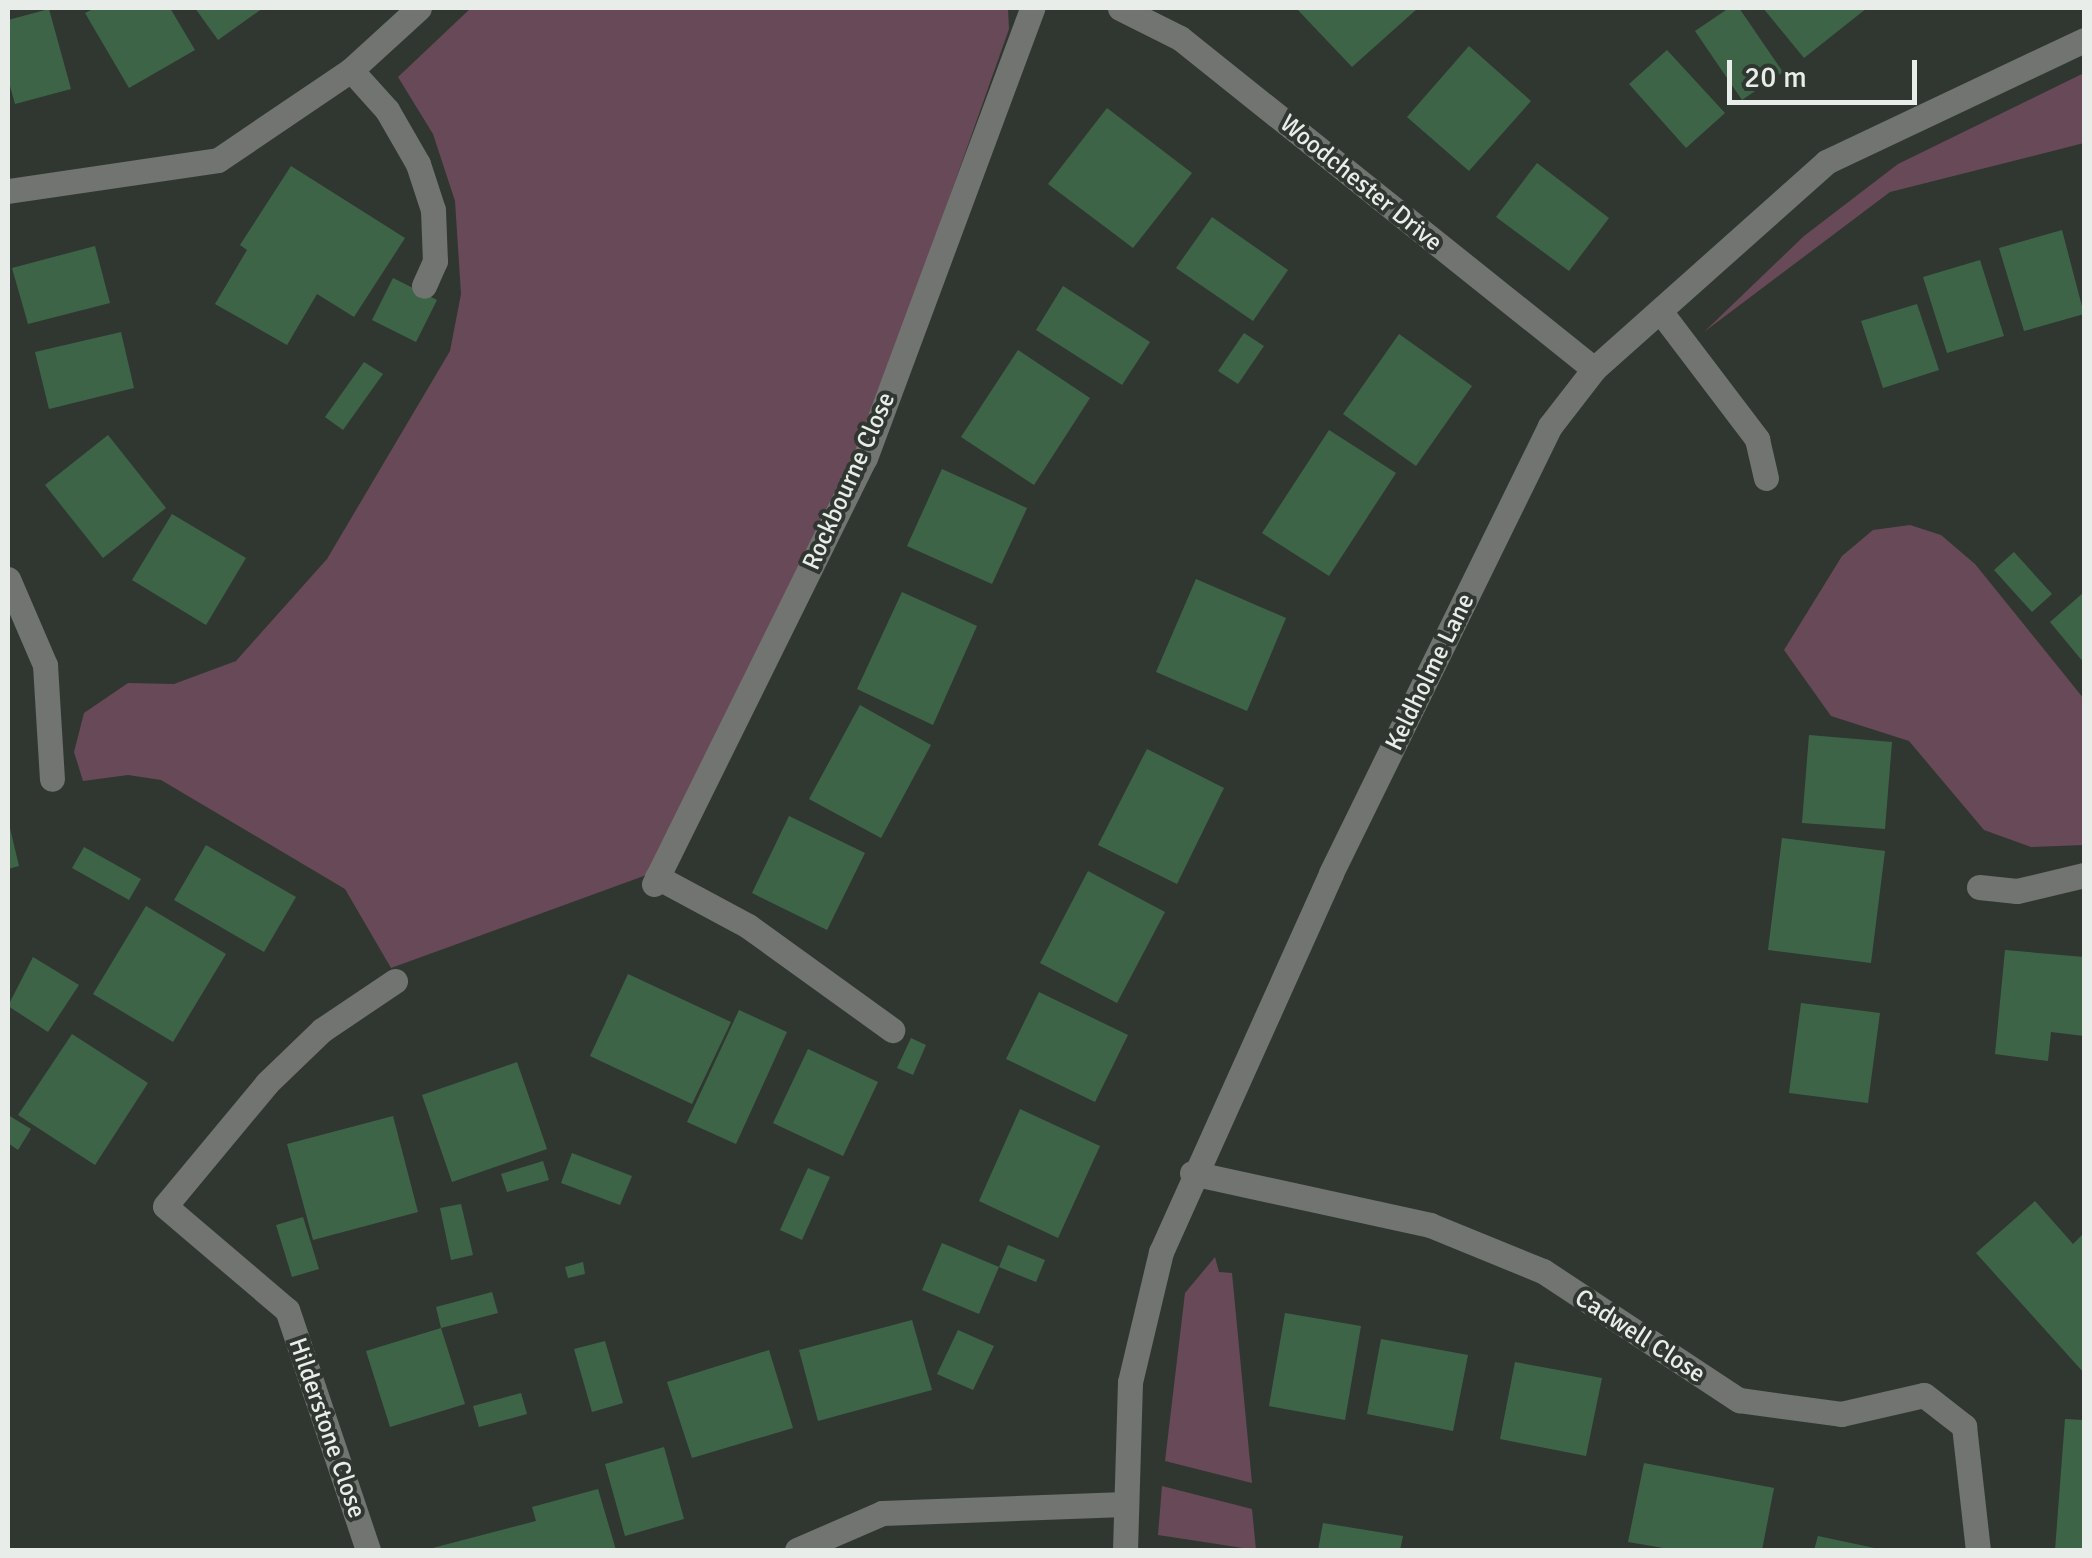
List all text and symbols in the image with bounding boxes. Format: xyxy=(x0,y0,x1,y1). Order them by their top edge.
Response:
scale bar xyxy=(1732,40,1922,102)
text: 20 m xyxy=(1744,59,1807,96)
street label: Woodchester Drive xyxy=(1274,108,1448,258)
street label: Rockbourne Close xyxy=(796,387,902,575)
street label: Keldholme Lane xyxy=(1379,589,1481,755)
street label: Cadwell Close xyxy=(1569,1283,1711,1389)
street label: Hilderstone Close xyxy=(282,1334,372,1522)

